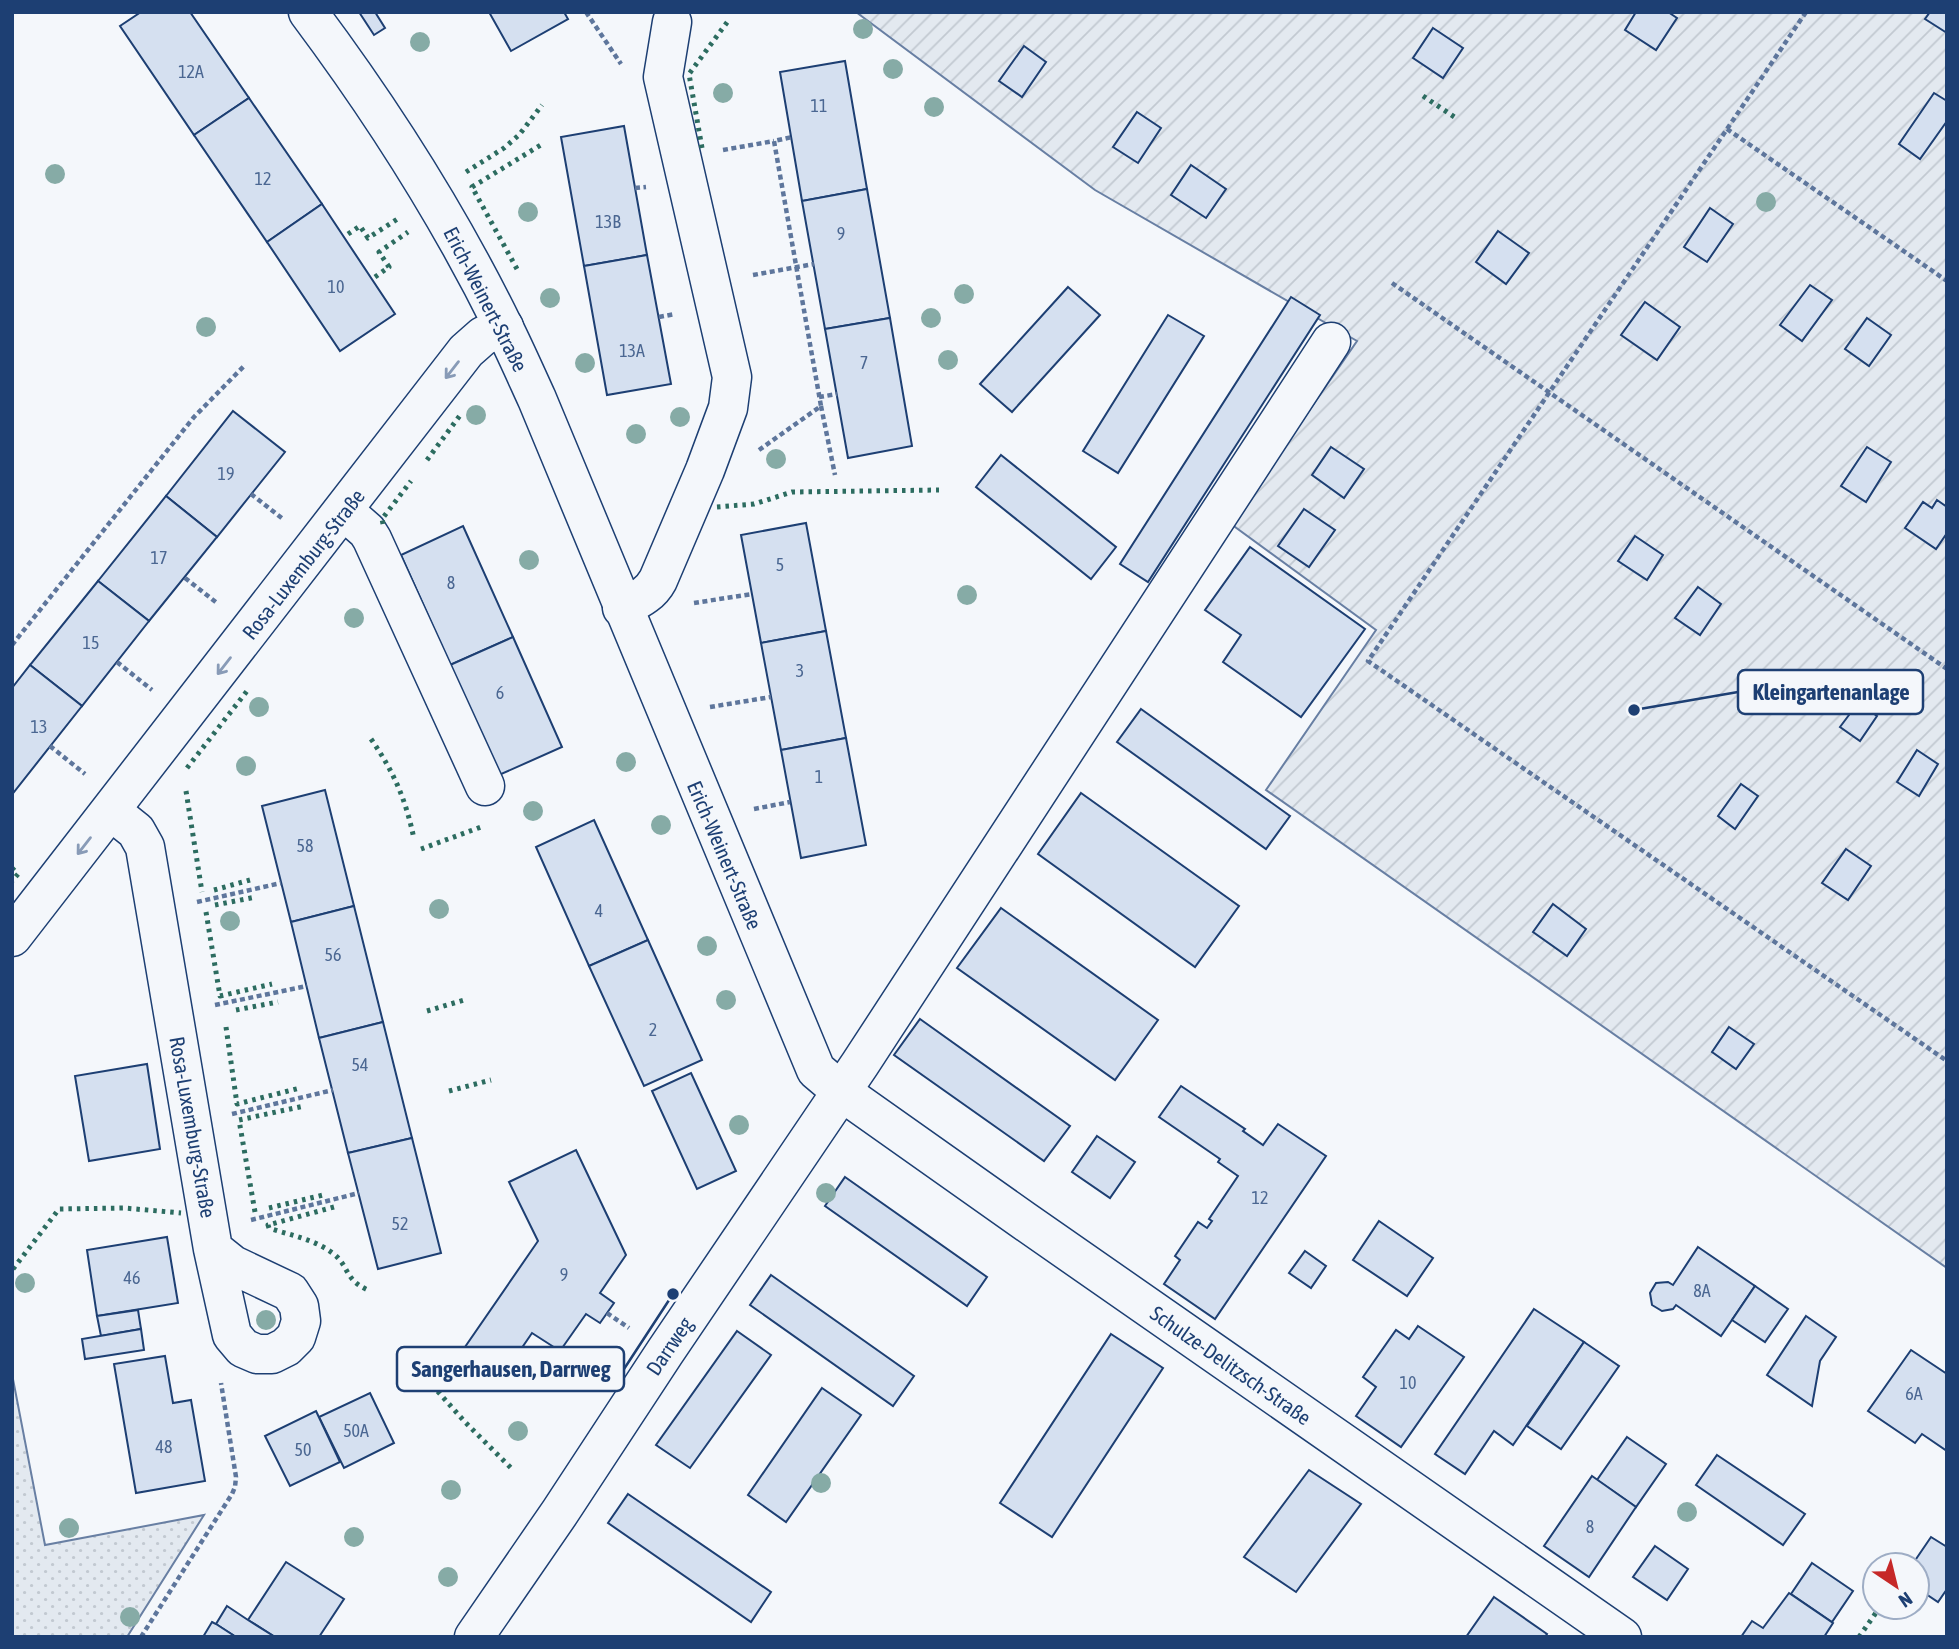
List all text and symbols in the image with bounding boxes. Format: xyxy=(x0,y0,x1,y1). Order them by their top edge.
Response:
house number: 12A xyxy=(178,61,204,82)
house number: 11 xyxy=(811,95,827,116)
house number: 12 xyxy=(255,168,271,189)
house number: 13B xyxy=(595,211,621,232)
street label: Erich-Weinert-Straße xyxy=(439,223,533,375)
house number: 9 xyxy=(837,223,845,244)
house number: 10 xyxy=(328,276,344,297)
house number: 13A xyxy=(619,340,645,361)
house number: 7 xyxy=(860,352,868,373)
one-way arrow xyxy=(445,360,460,378)
house number: 19 xyxy=(218,463,234,484)
street label: Rosa-Luxemburg-Straße xyxy=(237,484,369,644)
house number: 17 xyxy=(151,547,167,568)
house number: 5 xyxy=(776,554,784,575)
house number: 8 xyxy=(447,572,455,593)
house number: 15 xyxy=(83,632,99,653)
one-way arrow xyxy=(216,657,231,675)
house number: 3 xyxy=(796,660,804,681)
callout: Kleingartenanlage xyxy=(1738,670,1923,714)
text: Kleingartenanlage xyxy=(1752,679,1910,705)
house number: 6 xyxy=(496,682,504,703)
house number: 13 xyxy=(31,716,47,737)
house number: 1 xyxy=(815,766,823,787)
street label: Erich-Weinert-Straße xyxy=(683,777,767,933)
house number: 58 xyxy=(297,835,313,856)
one-way arrow xyxy=(77,836,92,855)
house number: 4 xyxy=(595,900,603,921)
house number: 56 xyxy=(325,944,341,965)
house number: 2 xyxy=(649,1019,657,1040)
street label: Rosa-Luxemburg-Straße xyxy=(165,1034,221,1220)
house number: 54 xyxy=(352,1054,368,1075)
house number: 12 xyxy=(1252,1187,1268,1208)
house number: 52 xyxy=(392,1213,408,1234)
house number: 9 xyxy=(560,1264,568,1285)
house number: 46 xyxy=(124,1267,140,1288)
house number: 8A xyxy=(1693,1280,1711,1301)
street label: Schulze-Delitzsch-Straße xyxy=(1146,1301,1316,1429)
street label: Darrweg xyxy=(641,1312,697,1380)
callout: Sangerhausen, Darrweg xyxy=(397,1347,624,1391)
text: Sangerhausen, Darrweg xyxy=(411,1356,611,1382)
house number: 10 xyxy=(1400,1372,1416,1393)
house number: 6A xyxy=(1905,1383,1923,1404)
house number: 50A xyxy=(343,1420,369,1441)
house number: 48 xyxy=(156,1436,172,1457)
house number: 50 xyxy=(295,1439,311,1460)
house number: 8 xyxy=(1586,1516,1594,1537)
north arrow xyxy=(1861,1551,1931,1621)
text: N xyxy=(1895,1588,1917,1612)

